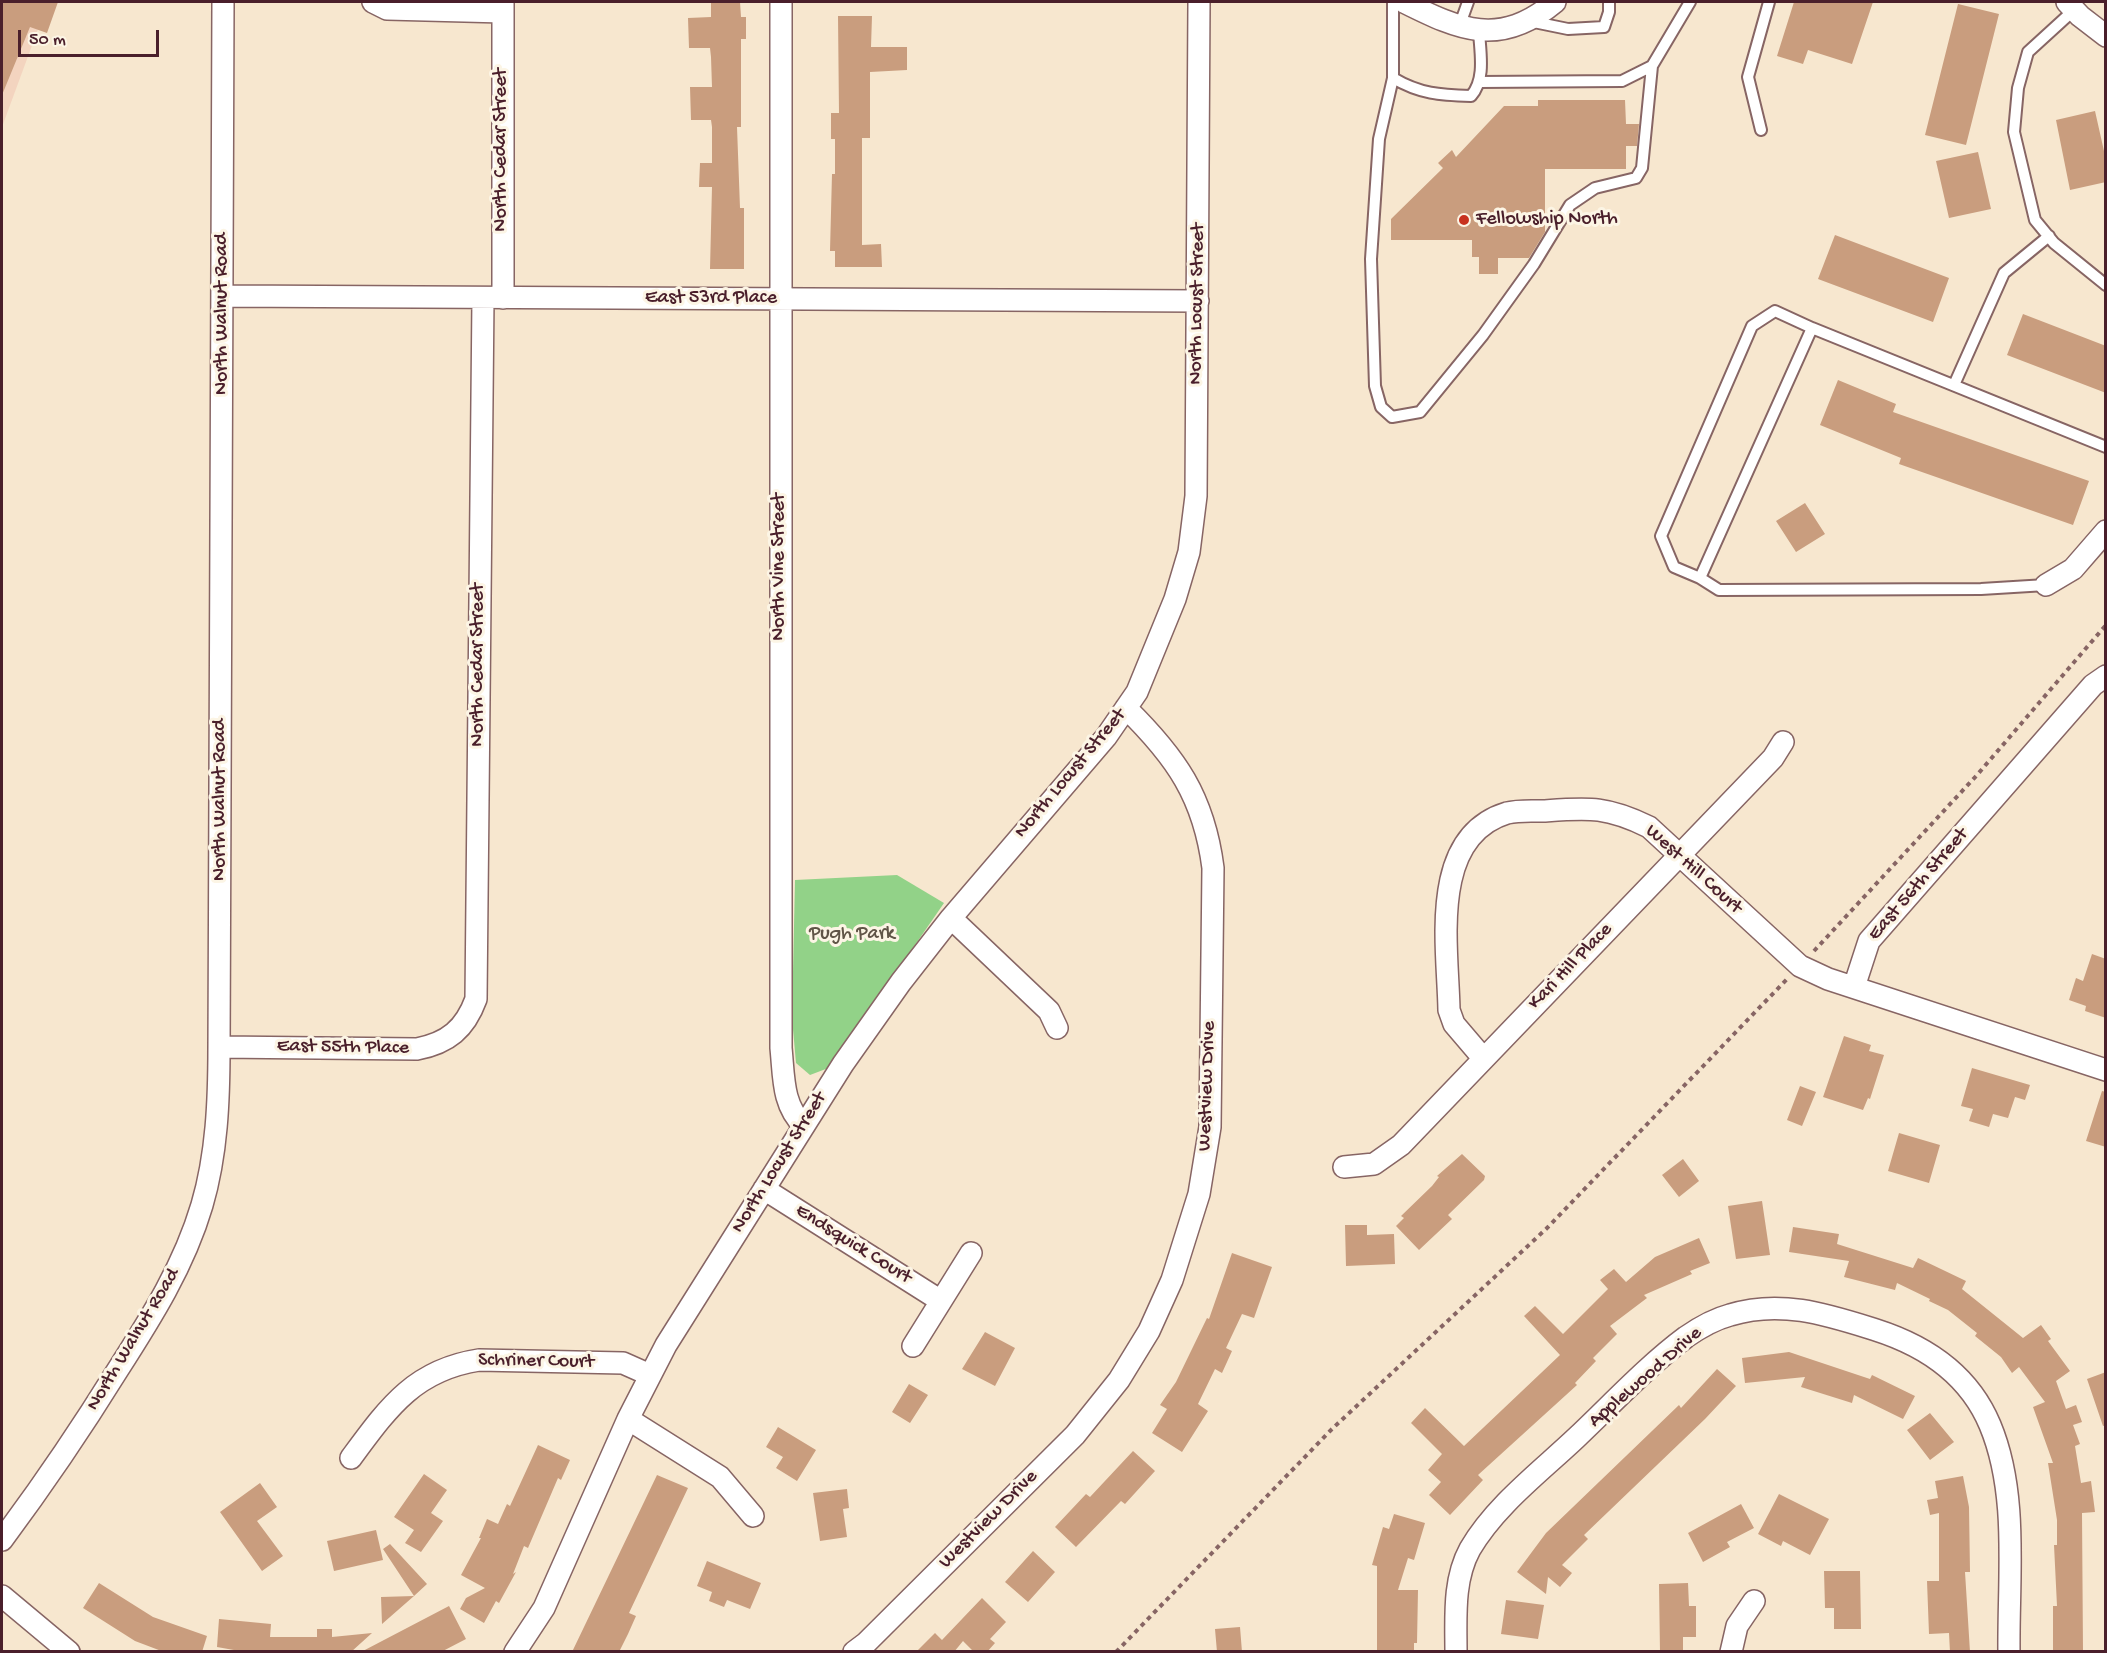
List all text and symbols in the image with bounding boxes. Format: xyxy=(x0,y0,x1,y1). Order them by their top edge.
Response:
scale bar xyxy=(21,18,162,56)
text: 50 m xyxy=(29,30,66,51)
street label: North Cedar Street xyxy=(490,68,514,232)
place label: Fellowship North xyxy=(1476,208,1618,232)
marker: Fellowship North xyxy=(1457,213,1471,227)
street label: North Locust Street xyxy=(1185,223,1211,385)
street label: North Walnut Road xyxy=(211,233,235,395)
street label: East 53rd Place xyxy=(645,287,777,311)
street label: North Vine Street xyxy=(768,493,792,641)
street label: North Cedar Street xyxy=(467,583,491,747)
street label: North Locust Street xyxy=(1010,704,1132,844)
street label: North Walnut Road xyxy=(209,719,233,881)
street label: West Hill Court xyxy=(1639,820,1747,920)
street label: East 56th Street xyxy=(1864,824,1974,946)
street label: Kari Hill Place xyxy=(1524,919,1618,1015)
park label: Pugh Park xyxy=(809,923,895,947)
street label: Westview Drive xyxy=(1194,1021,1222,1151)
street label: East 55th Place xyxy=(277,1035,409,1061)
street label: North Locust Street xyxy=(727,1088,833,1238)
street label: Endsquick Court xyxy=(790,1200,916,1290)
street label: North Walnut Road xyxy=(82,1264,186,1416)
street label: Applewood Drive xyxy=(1584,1322,1708,1434)
street label: Schriner Court xyxy=(478,1349,594,1375)
street label: Westview Drive xyxy=(934,1465,1044,1575)

